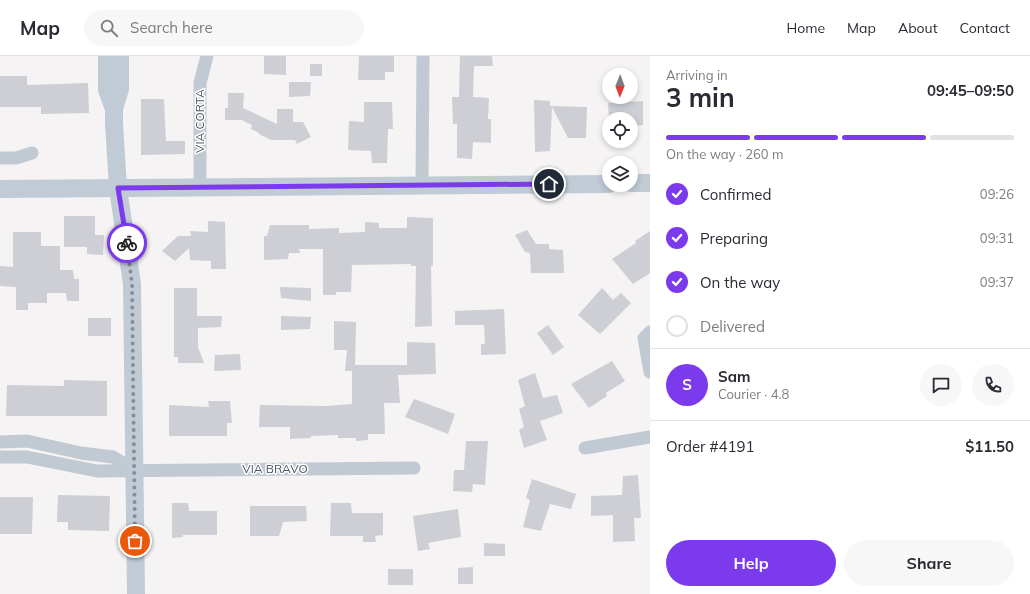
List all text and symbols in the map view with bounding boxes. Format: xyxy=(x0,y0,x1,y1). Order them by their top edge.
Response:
search box xyxy=(84,10,364,46)
text: Map xyxy=(20,16,60,40)
icon: search xyxy=(98,17,120,39)
text: Search here xyxy=(130,18,213,37)
text: Home xyxy=(786,19,825,37)
text: Map xyxy=(847,19,876,37)
text: About xyxy=(898,19,938,37)
text: Contact xyxy=(960,19,1010,37)
text: Arriving in xyxy=(666,67,728,83)
north arrow xyxy=(602,68,638,104)
map controls xyxy=(602,68,638,192)
text: 3 min xyxy=(666,81,735,114)
text: 09:45–09:50 xyxy=(927,81,1014,100)
street label: VIA CORTA xyxy=(192,89,207,153)
button: locate xyxy=(602,112,638,148)
text: On the way · 260 m xyxy=(666,146,783,162)
button: layers xyxy=(602,156,638,192)
pin xyxy=(532,167,566,201)
icon: home xyxy=(538,173,560,195)
icon: check xyxy=(666,183,688,205)
text: Confirmed xyxy=(700,185,771,204)
text: 09:26 xyxy=(980,186,1014,202)
courier xyxy=(107,223,147,263)
icon: check xyxy=(666,227,688,249)
text: Preparing xyxy=(700,229,768,248)
text: 09:31 xyxy=(980,230,1014,246)
icon: bike xyxy=(116,232,138,254)
icon: check xyxy=(666,271,688,293)
text: On the way xyxy=(700,273,780,292)
text: 09:37 xyxy=(980,274,1014,290)
text: Delivered xyxy=(700,317,765,336)
button: chat xyxy=(920,364,962,406)
button: phone xyxy=(972,364,1014,406)
text: Sam xyxy=(718,367,750,386)
text: S xyxy=(682,375,692,394)
text: Courier · 4.8 xyxy=(718,386,789,402)
text: Order #4191 xyxy=(666,437,754,456)
text: $11.50 xyxy=(965,437,1014,456)
street label: VIA BRAVO xyxy=(242,461,308,476)
pin xyxy=(118,524,152,558)
icon: bag xyxy=(124,530,146,552)
button: Help xyxy=(666,540,836,586)
button: Share xyxy=(844,540,1014,586)

